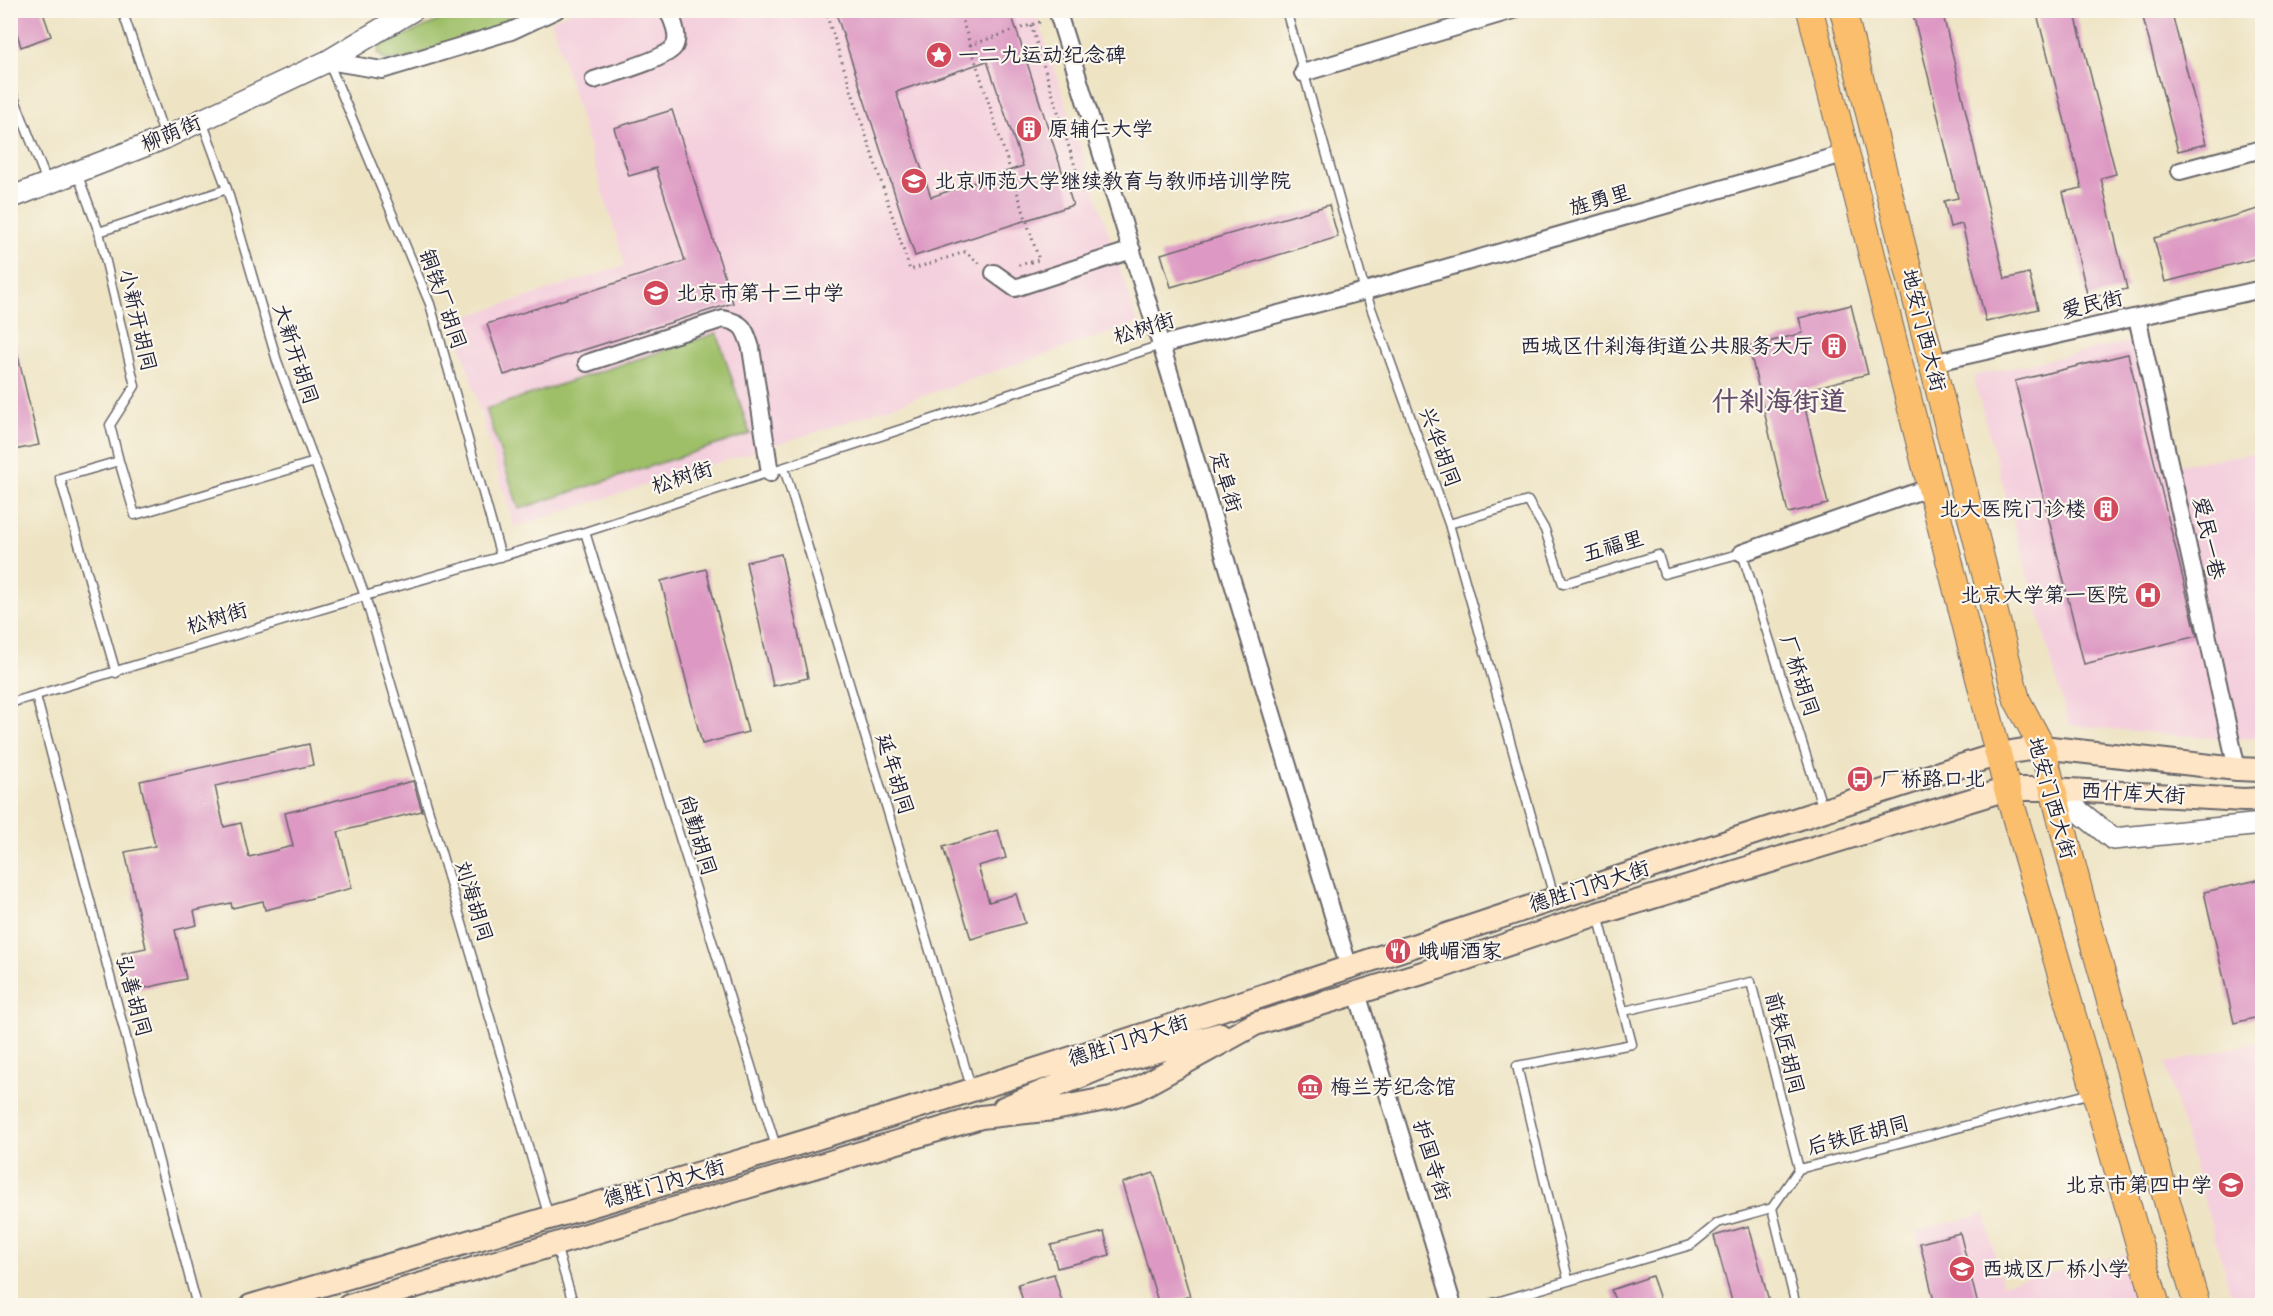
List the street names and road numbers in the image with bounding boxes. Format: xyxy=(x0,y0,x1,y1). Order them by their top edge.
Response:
street label: 柳荫街 xyxy=(137,109,206,159)
street label: 旌勇里 xyxy=(1566,179,1634,223)
street label: 铜铁厂胡同 xyxy=(412,245,472,354)
street label: 小新开胡同 xyxy=(112,266,162,375)
street label: 地安门西大街 xyxy=(1894,266,1952,395)
street label: 爱民街 xyxy=(2058,284,2126,326)
street label: 大新开胡同 xyxy=(266,300,325,409)
street label: 松树街 xyxy=(1110,306,1179,352)
street label: 兴华胡同 xyxy=(1412,403,1467,492)
street label: 定阜街 xyxy=(1202,448,1248,517)
street label: 松树街 xyxy=(648,455,717,501)
street label: 爱民一巷 xyxy=(2186,494,2230,582)
street label: 五福里 xyxy=(1579,525,1647,569)
street label: 松树街 xyxy=(183,596,252,642)
street label: 厂桥胡同 xyxy=(1773,632,1825,721)
street label: 延年胡同 xyxy=(868,730,920,819)
street label: 地安门西大街 xyxy=(2020,734,2082,863)
street label: 西什库大街 xyxy=(2080,777,2186,811)
street label: 尚勤胡同 xyxy=(671,791,723,880)
street label: 德胜门内大街 xyxy=(1525,854,1654,920)
street label: 刘海胡同 xyxy=(447,857,499,946)
street label: 弘善胡同 xyxy=(109,952,157,1040)
street label: 前铁匠胡同 xyxy=(1758,989,1810,1098)
street label: 德胜门内大街 xyxy=(1064,1008,1193,1074)
street label: 后铁匠胡同 xyxy=(1804,1110,1913,1162)
street label: 护国寺街 xyxy=(1405,1116,1457,1205)
street label: 德胜门内大街 xyxy=(600,1153,729,1215)

